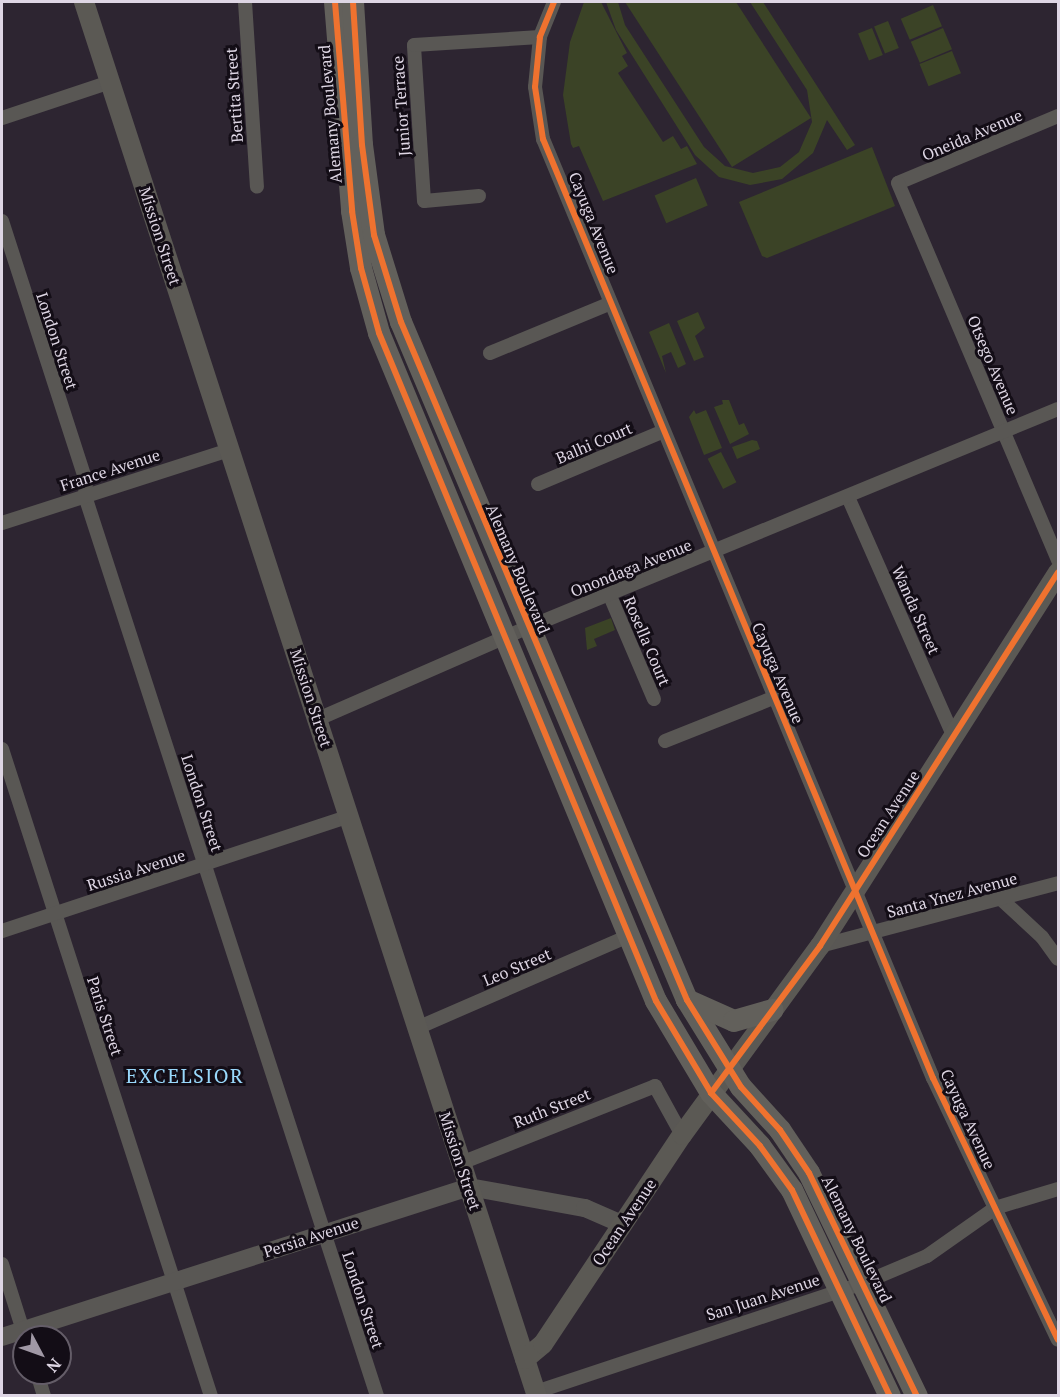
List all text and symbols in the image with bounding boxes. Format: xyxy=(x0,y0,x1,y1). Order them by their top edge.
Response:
street label: Alemany Boulevard xyxy=(314,44,346,184)
street label: Bertita Street xyxy=(221,47,247,143)
street label: Junior Terrace xyxy=(388,55,414,157)
street label: Oneida Avenue xyxy=(919,105,1025,165)
street label: Cayuga Avenue xyxy=(565,169,623,277)
street label: Mission Street xyxy=(135,184,185,288)
street label: London Street xyxy=(32,290,82,392)
street label: Otsego Avenue xyxy=(963,312,1023,418)
street label: Balhi Court xyxy=(553,418,635,468)
street label: France Avenue xyxy=(58,445,162,495)
street label: Alemany Boulevard xyxy=(482,501,554,637)
street label: Onondaga Avenue xyxy=(567,535,695,601)
street label: Wanda Street xyxy=(888,563,944,657)
street label: Rosella Court xyxy=(620,593,674,689)
street label: Cayuga Avenue xyxy=(748,619,808,727)
street label: Mission Street xyxy=(286,646,336,750)
street label: London Street xyxy=(177,752,227,854)
street label: Ocean Avenue xyxy=(852,766,924,862)
street label: Russia Avenue xyxy=(84,845,188,895)
street label: Santa Ynez Avenue xyxy=(885,868,1019,922)
street label: Leo Street xyxy=(480,944,554,990)
street label: Paris Street xyxy=(83,974,127,1058)
district label: EXCELSIOR xyxy=(126,1063,244,1087)
street label: Cayuga Avenue xyxy=(936,1066,1000,1172)
street label: Ruth Street xyxy=(511,1084,593,1132)
street label: Mission Street xyxy=(435,1109,485,1213)
street label: Alemany Boulevard xyxy=(818,1172,896,1306)
street label: Ocean Avenue xyxy=(588,1175,660,1269)
street label: Persia Avenue xyxy=(261,1213,361,1261)
street label: London Street xyxy=(338,1249,388,1351)
street label: San Juan Avenue xyxy=(704,1270,822,1324)
north arrow xyxy=(12,1325,72,1385)
text: N xyxy=(42,1354,66,1377)

